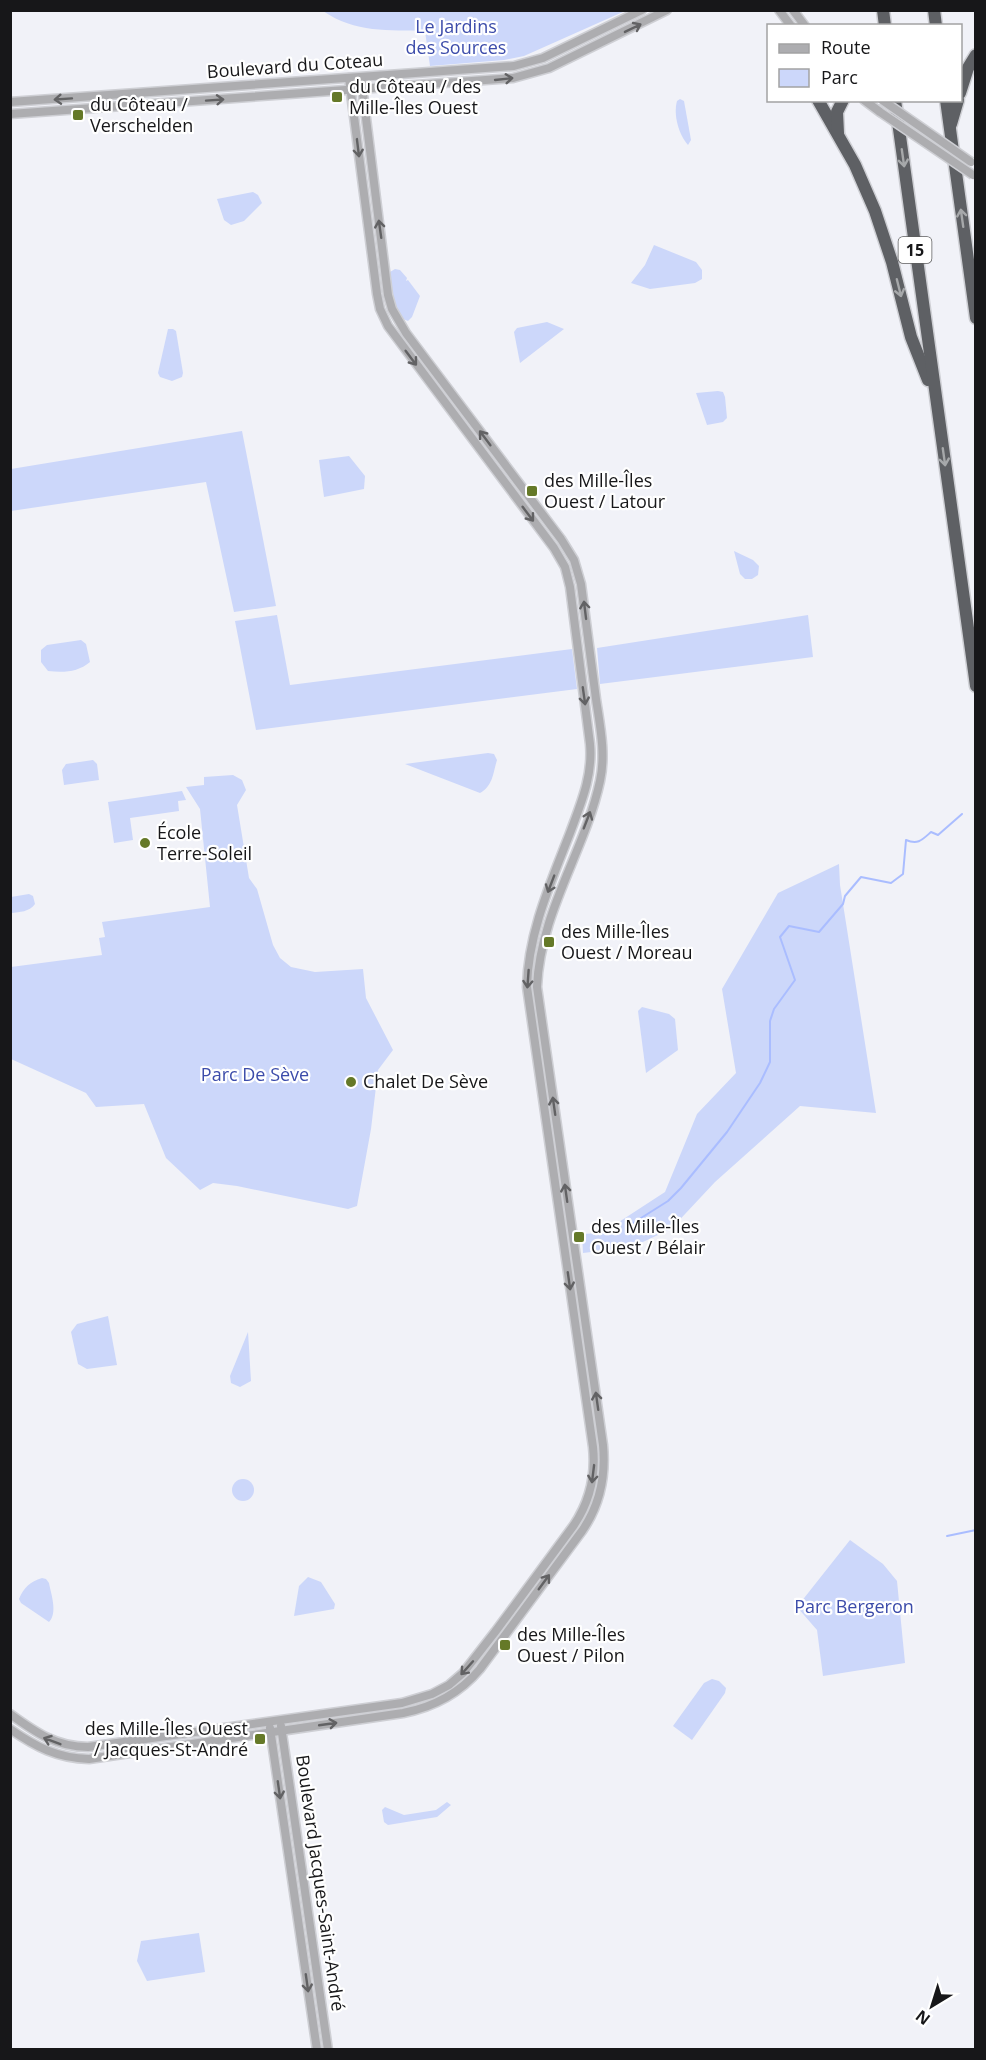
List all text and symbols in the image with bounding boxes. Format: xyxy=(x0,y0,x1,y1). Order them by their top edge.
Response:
park label: Le Jardins des Sources xyxy=(406,14,506,59)
one-way arrow xyxy=(623,21,641,33)
legend xyxy=(767,24,962,102)
text: Route xyxy=(821,35,871,59)
street label: Boulevard du Coteau xyxy=(206,47,384,83)
text: Parc xyxy=(821,65,858,89)
one-way arrow xyxy=(494,73,513,84)
place label: du Côteau / des Mille-Îles Ouest xyxy=(349,74,481,119)
marker: du Côteau / des Mille-Îles Ouest xyxy=(330,90,344,104)
place label: du Côteau / Verschelden xyxy=(90,92,193,137)
one-way arrow xyxy=(54,93,74,104)
one-way arrow xyxy=(205,94,225,105)
marker: du Côteau / Verschelden xyxy=(71,108,85,122)
one-way arrow xyxy=(352,138,363,158)
one-way arrow xyxy=(898,148,909,168)
one-way arrow xyxy=(957,209,968,229)
one-way arrow xyxy=(374,220,385,240)
road number: 15 xyxy=(898,237,932,263)
one-way arrow xyxy=(894,278,906,297)
one-way arrow xyxy=(405,350,418,366)
one-way arrow xyxy=(479,430,492,446)
one-way arrow xyxy=(939,447,950,466)
place label: des Mille-Îles Ouest / Latour xyxy=(544,468,666,513)
marker: des Mille-Îles Ouest / Latour xyxy=(525,484,539,498)
one-way arrow xyxy=(522,506,535,522)
one-way arrow xyxy=(579,601,590,621)
one-way arrow xyxy=(579,686,590,705)
one-way arrow xyxy=(582,811,593,830)
place label: École Terre-Soleil xyxy=(157,820,252,865)
marker: École Terre-Soleil xyxy=(138,836,152,850)
one-way arrow xyxy=(544,874,555,893)
place label: des Mille-Îles Ouest / Moreau xyxy=(561,919,693,964)
marker: des Mille-Îles Ouest / Moreau xyxy=(542,935,556,949)
one-way arrow xyxy=(522,968,533,988)
park label: Parc De Sève xyxy=(201,1062,309,1086)
place label: Chalet De Sève xyxy=(363,1069,488,1093)
marker: Chalet De Sève xyxy=(344,1075,358,1089)
one-way arrow xyxy=(548,1097,559,1117)
one-way arrow xyxy=(561,1184,572,1203)
place label: des Mille-Îles Ouest / Bélair xyxy=(591,1214,706,1259)
marker: des Mille-Îles Ouest / Bélair xyxy=(572,1230,586,1244)
one-way arrow xyxy=(563,1271,574,1290)
one-way arrow xyxy=(591,1392,602,1411)
one-way arrow xyxy=(587,1464,598,1484)
one-way arrow xyxy=(538,1575,551,1591)
park label: Parc Bergeron xyxy=(794,1594,914,1618)
place label: des Mille-Îles Ouest / Pilon xyxy=(517,1622,625,1667)
marker: des Mille-Îles Ouest / Pilon xyxy=(498,1638,512,1652)
one-way arrow xyxy=(460,1660,474,1675)
place label: des Mille-Îles Ouest / Jacques-St-André xyxy=(85,1716,248,1761)
one-way arrow xyxy=(318,1718,338,1729)
marker: des Mille-Îles Ouest / Jacques-St-André xyxy=(253,1732,267,1746)
one-way arrow xyxy=(44,1734,62,1745)
street label: Boulevard Jacques-Saint-André xyxy=(291,1753,351,2013)
one-way arrow xyxy=(273,1779,284,1799)
one-way arrow xyxy=(302,1972,313,1992)
north arrow xyxy=(902,1976,962,2036)
text: N xyxy=(911,2005,935,2030)

